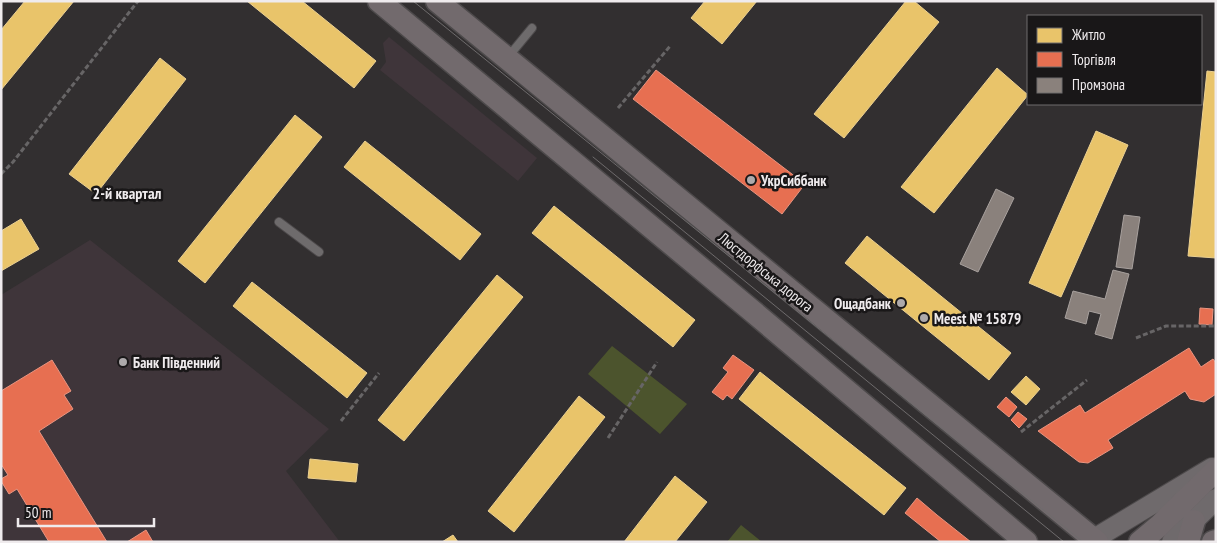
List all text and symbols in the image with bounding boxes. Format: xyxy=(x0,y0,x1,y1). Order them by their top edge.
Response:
legend xyxy=(1027,15,1202,105)
text: Житло xyxy=(1071,25,1106,44)
text: Торгівля xyxy=(1072,50,1116,69)
text: Промзона xyxy=(1072,75,1125,94)
place label: УкрСиббанк xyxy=(760,171,827,190)
marker: УкрСиббанк xyxy=(745,174,757,186)
district label: 2-й квартал xyxy=(93,183,161,203)
street label: Люстдорфська дорога xyxy=(714,227,817,316)
place label: Ощадбанк xyxy=(834,294,892,313)
marker: Ощадбанк xyxy=(895,297,907,309)
place label: Meest № 15879 xyxy=(934,309,1021,328)
marker: Meest № 15879 xyxy=(918,312,930,324)
place label: Банк Південний xyxy=(133,353,220,372)
marker: Банк Південний xyxy=(117,356,129,368)
scale bar xyxy=(18,496,154,528)
text: 50 m xyxy=(25,503,51,522)

